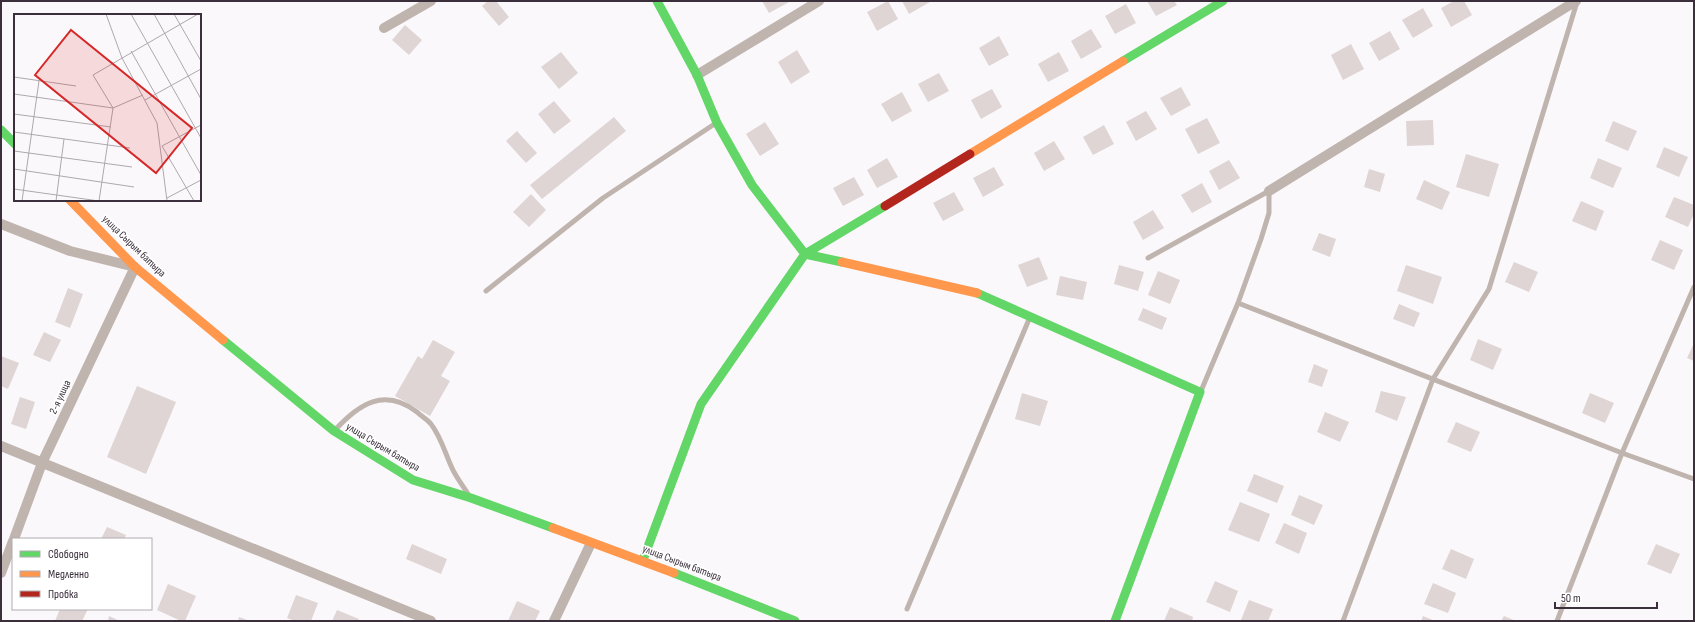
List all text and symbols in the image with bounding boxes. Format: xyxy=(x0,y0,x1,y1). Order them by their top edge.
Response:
inset map xyxy=(14,14,201,201)
street label: улица Сырым батыра xyxy=(99,212,169,280)
street label: 2-я улица xyxy=(46,378,74,416)
street label: улица Сырым батыра xyxy=(344,420,422,474)
legend xyxy=(12,538,152,610)
street label: улица Сырым батыра xyxy=(641,542,723,584)
text: Свободно xyxy=(48,547,89,562)
text: Медленно xyxy=(48,567,89,582)
scale bar xyxy=(1555,584,1657,610)
text: Пробка xyxy=(48,587,79,602)
text: 50 m xyxy=(1561,591,1581,606)

